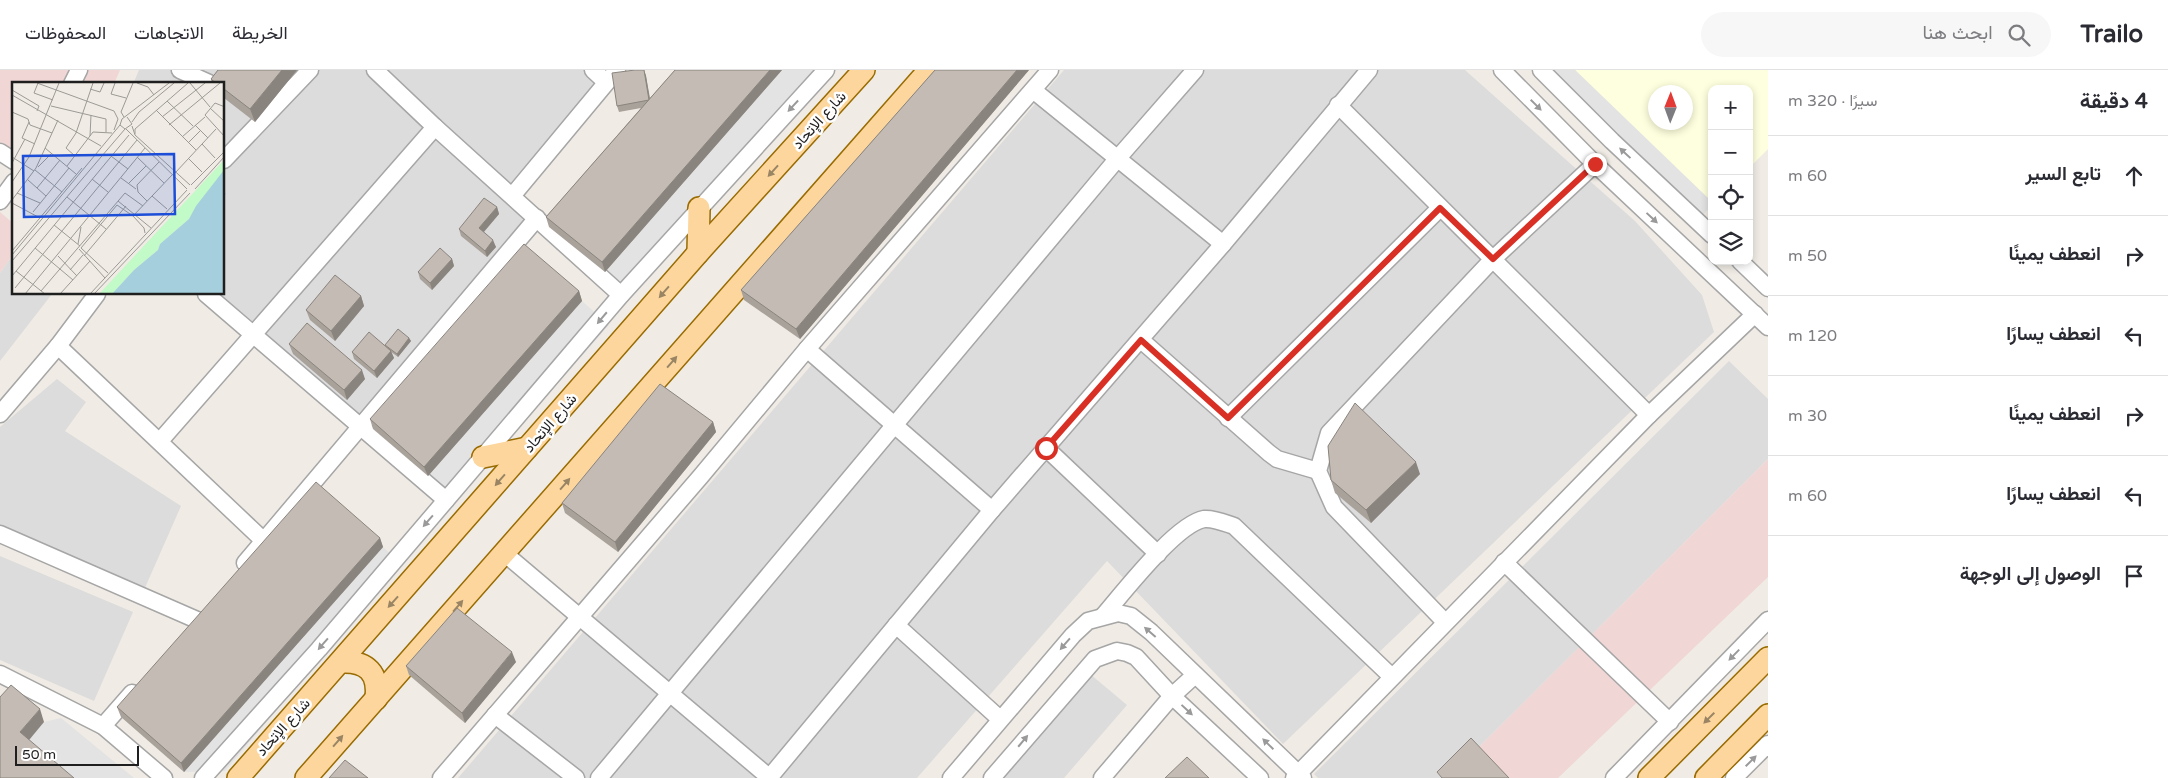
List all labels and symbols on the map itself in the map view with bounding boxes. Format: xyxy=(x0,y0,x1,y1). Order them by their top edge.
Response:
inset map xyxy=(12,82,225,295)
north arrow xyxy=(1648,85,1693,130)
street label: شارع الإتحاد xyxy=(788,87,851,154)
one-way arrow xyxy=(1530,98,1542,110)
one-way arrow xyxy=(787,100,799,112)
one-way arrow xyxy=(1620,147,1632,159)
route end xyxy=(1584,153,1607,176)
one-way arrow xyxy=(767,164,779,176)
one-way arrow xyxy=(1646,212,1658,224)
one-way arrow xyxy=(658,285,670,297)
one-way arrow xyxy=(596,311,607,324)
one-way arrow xyxy=(666,357,678,369)
street label: شارع الإتحاد xyxy=(520,390,582,457)
route start xyxy=(1035,437,1058,460)
one-way arrow xyxy=(494,474,506,486)
one-way arrow xyxy=(559,479,571,491)
one-way arrow xyxy=(423,514,434,527)
one-way arrow xyxy=(387,596,399,608)
one-way arrow xyxy=(452,600,463,613)
one-way arrow xyxy=(1144,626,1157,637)
one-way arrow xyxy=(317,638,328,651)
one-way arrow xyxy=(1059,638,1070,651)
one-way arrow xyxy=(1728,649,1740,661)
street label: شارع الإتحاد xyxy=(252,694,315,761)
one-way arrow xyxy=(1181,704,1193,716)
one-way arrow xyxy=(1703,711,1715,723)
one-way arrow xyxy=(333,735,344,748)
one-way arrow xyxy=(1018,735,1029,748)
one-way arrow xyxy=(1262,738,1274,750)
scale bar xyxy=(15,743,139,766)
one-way arrow xyxy=(1745,755,1757,767)

